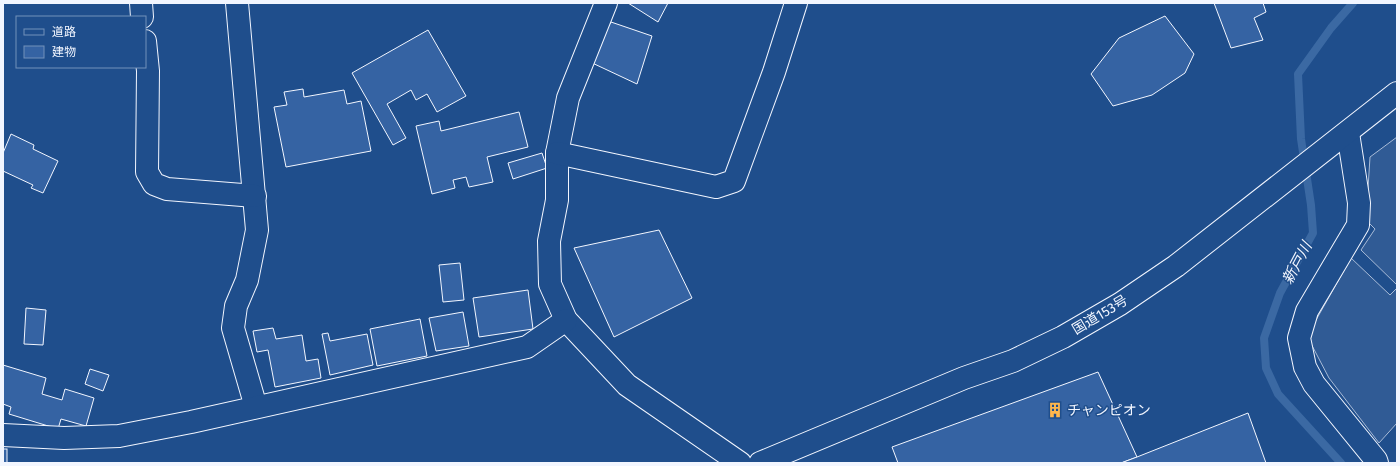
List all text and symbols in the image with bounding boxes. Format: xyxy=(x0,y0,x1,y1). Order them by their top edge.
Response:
legend xyxy=(16,16,146,68)
text: 道路 xyxy=(52,25,76,39)
text: 建物 xyxy=(52,45,76,59)
water label: 新戸川 xyxy=(1278,237,1316,287)
street label: 国道153号 xyxy=(1069,292,1131,338)
building icon: チャンピオン xyxy=(1046,401,1064,419)
place label: チャンピオン xyxy=(1067,402,1151,419)

